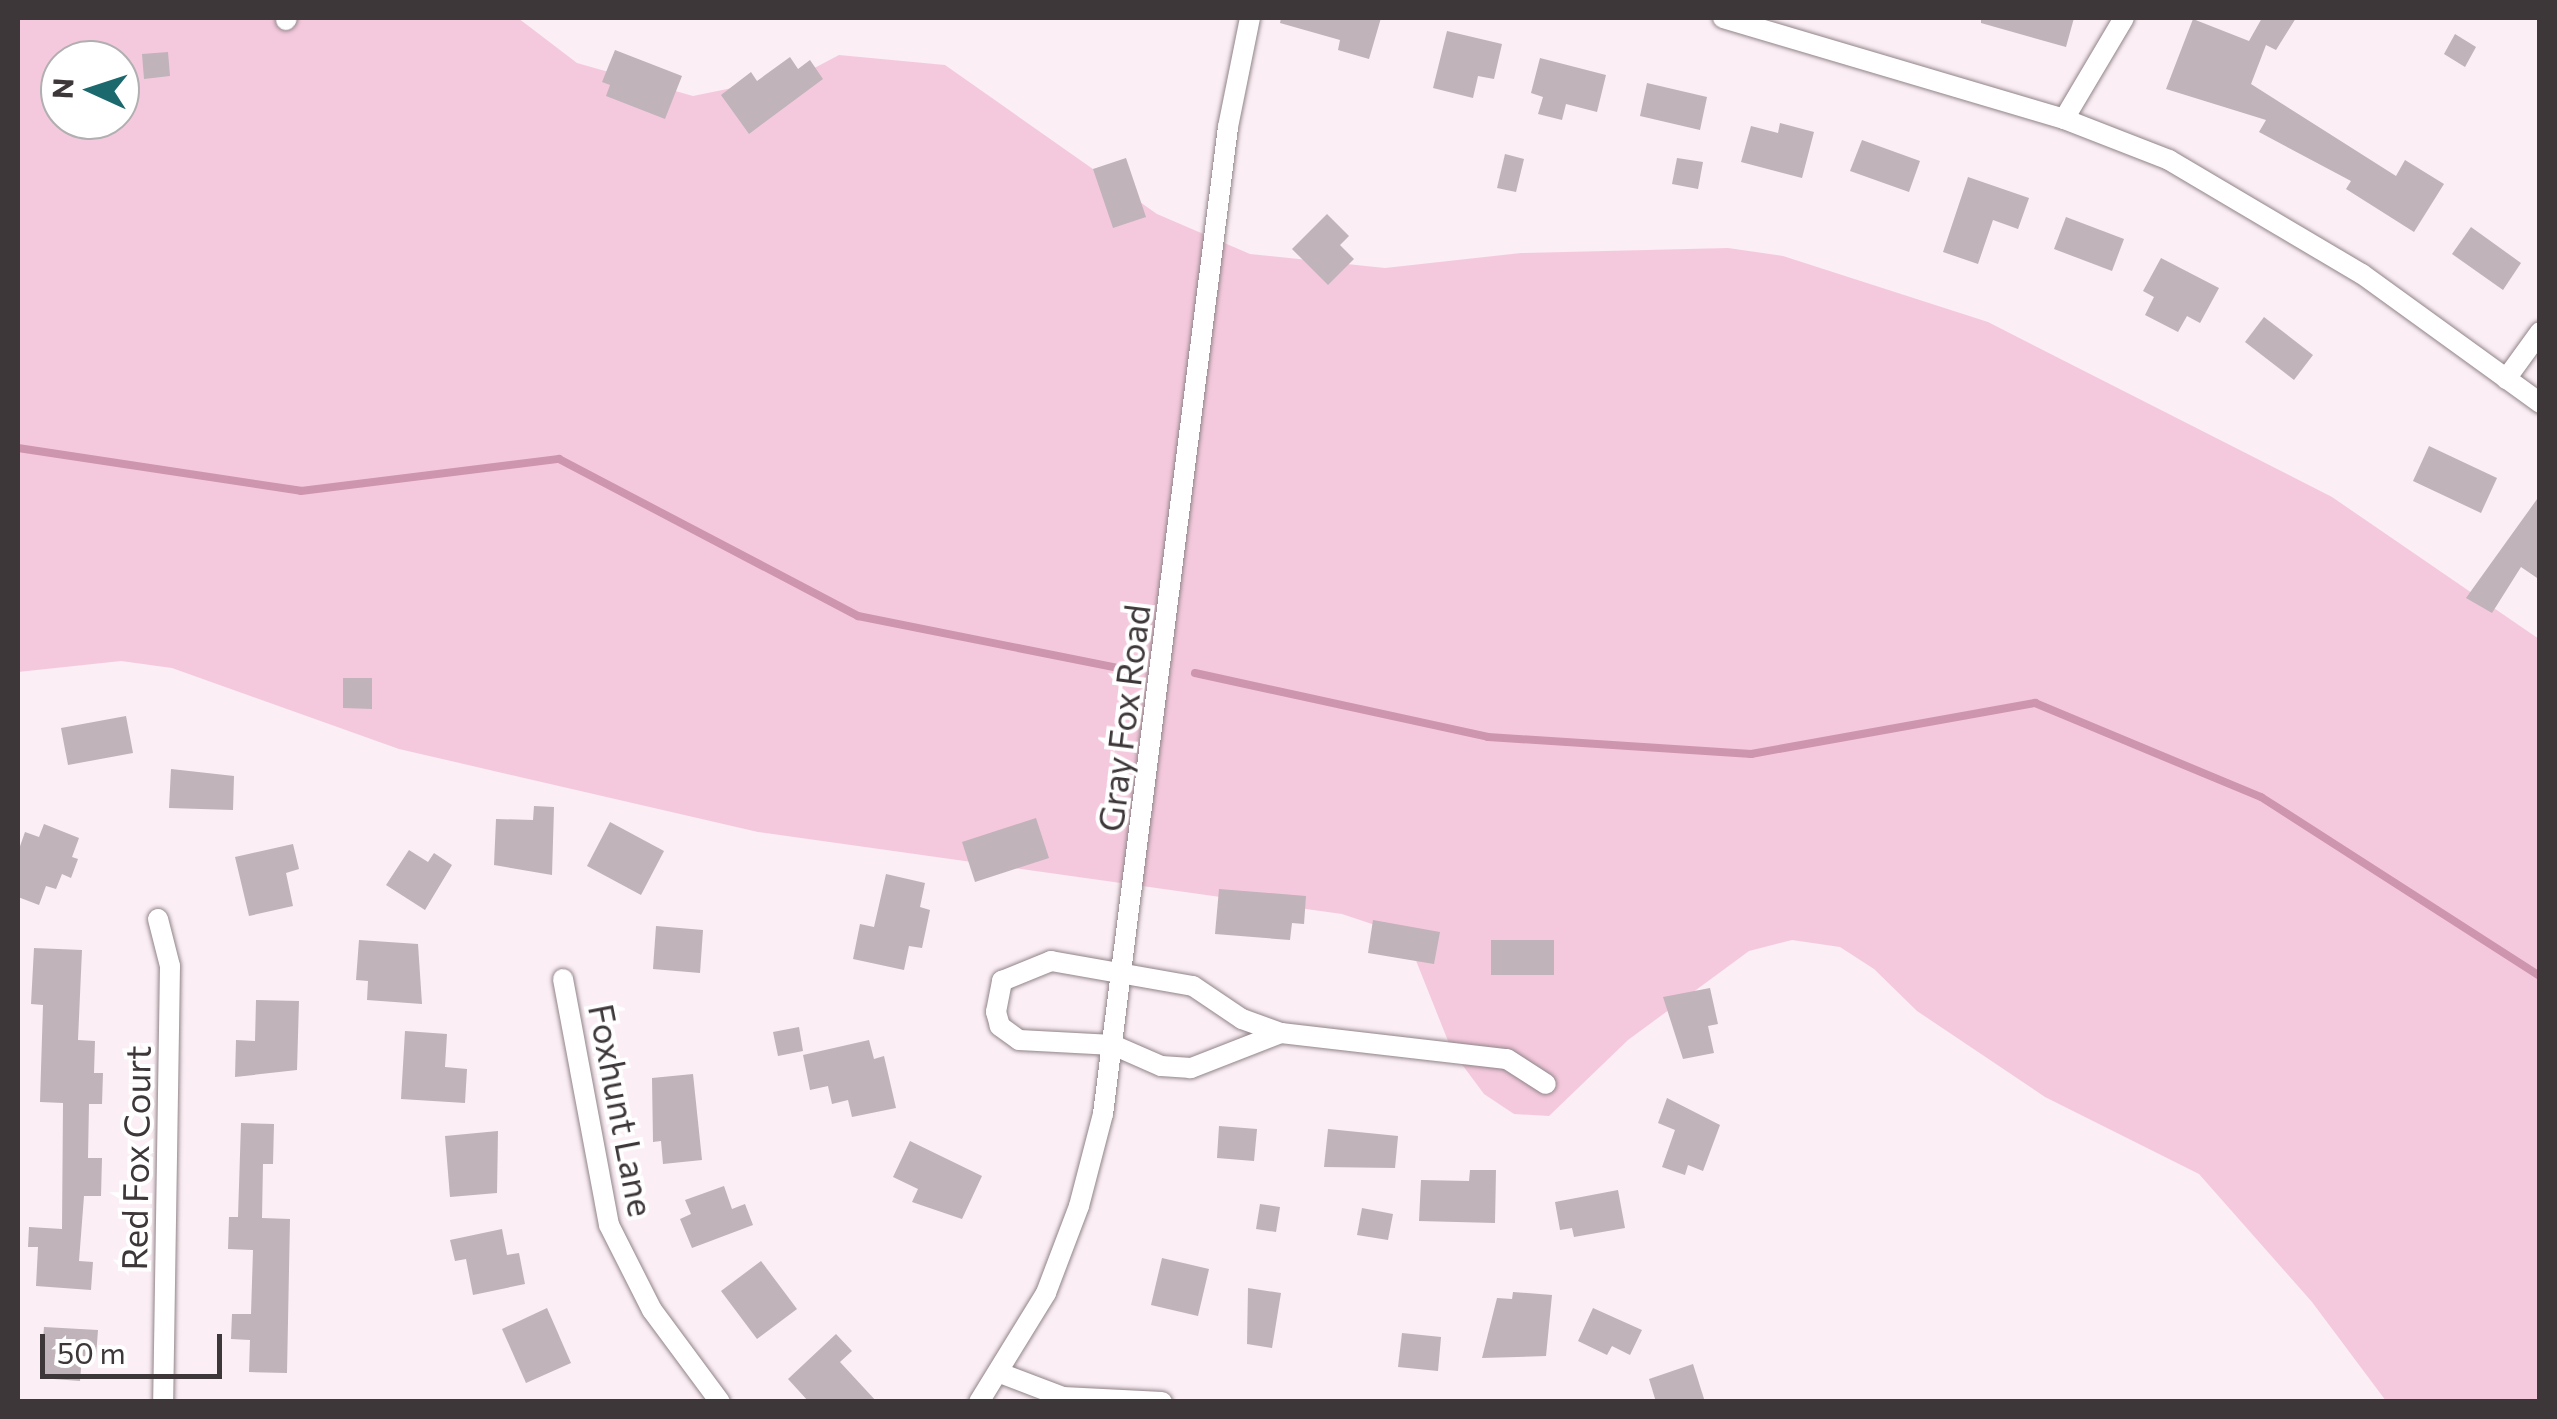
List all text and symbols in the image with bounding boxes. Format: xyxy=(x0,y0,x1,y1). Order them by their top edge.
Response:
north arrow xyxy=(40,40,140,140)
text: N xyxy=(45,77,80,100)
street label: Gray Fox Road xyxy=(1088,602,1158,834)
street label: Foxhunt Lane xyxy=(581,1000,663,1220)
street label: Red Fox Court xyxy=(112,1045,158,1271)
scale bar xyxy=(45,1314,228,1376)
text: 50 m xyxy=(57,1333,126,1370)

